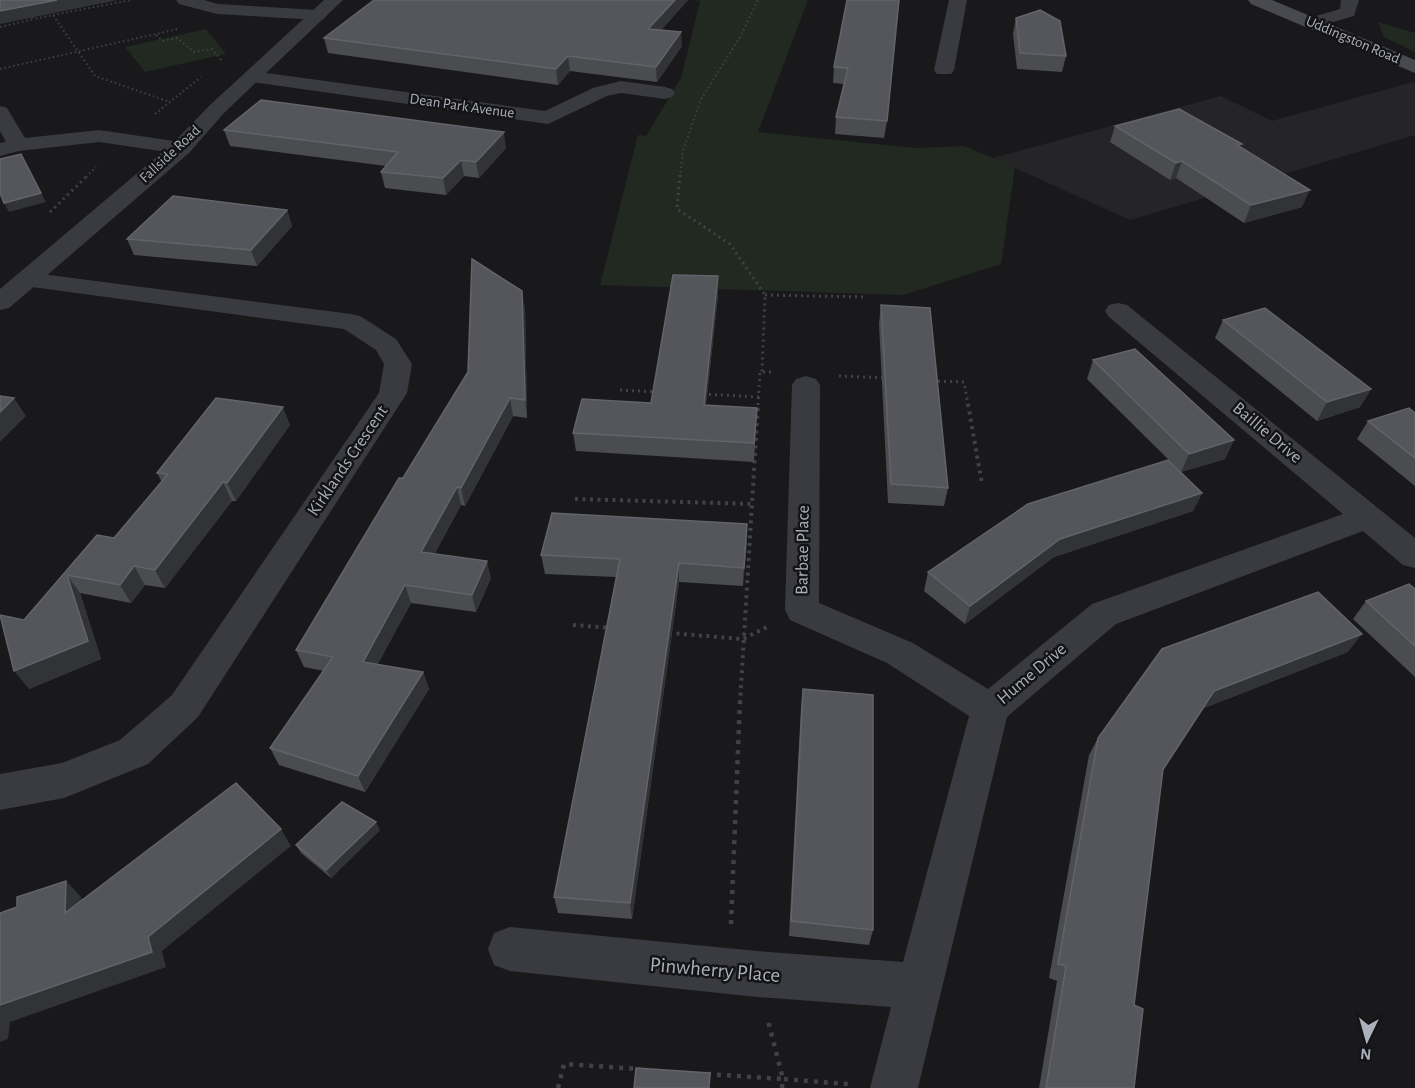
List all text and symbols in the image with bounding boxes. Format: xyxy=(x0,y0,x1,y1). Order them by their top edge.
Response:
street label: Uddingston Road xyxy=(1304,13,1402,67)
street label: Dean Park Avenue xyxy=(409,91,515,121)
street label: Fallside Road xyxy=(137,122,203,186)
street label: Baillie Drive xyxy=(1229,399,1305,467)
street label: Kirklands Crescent xyxy=(304,402,392,520)
street label: Barbae Place xyxy=(793,505,813,595)
street label: Hume Drive xyxy=(994,640,1070,708)
street label: Pinwherry Place xyxy=(649,954,781,986)
north arrow xyxy=(1337,1010,1397,1070)
text: N xyxy=(1360,1045,1372,1062)

